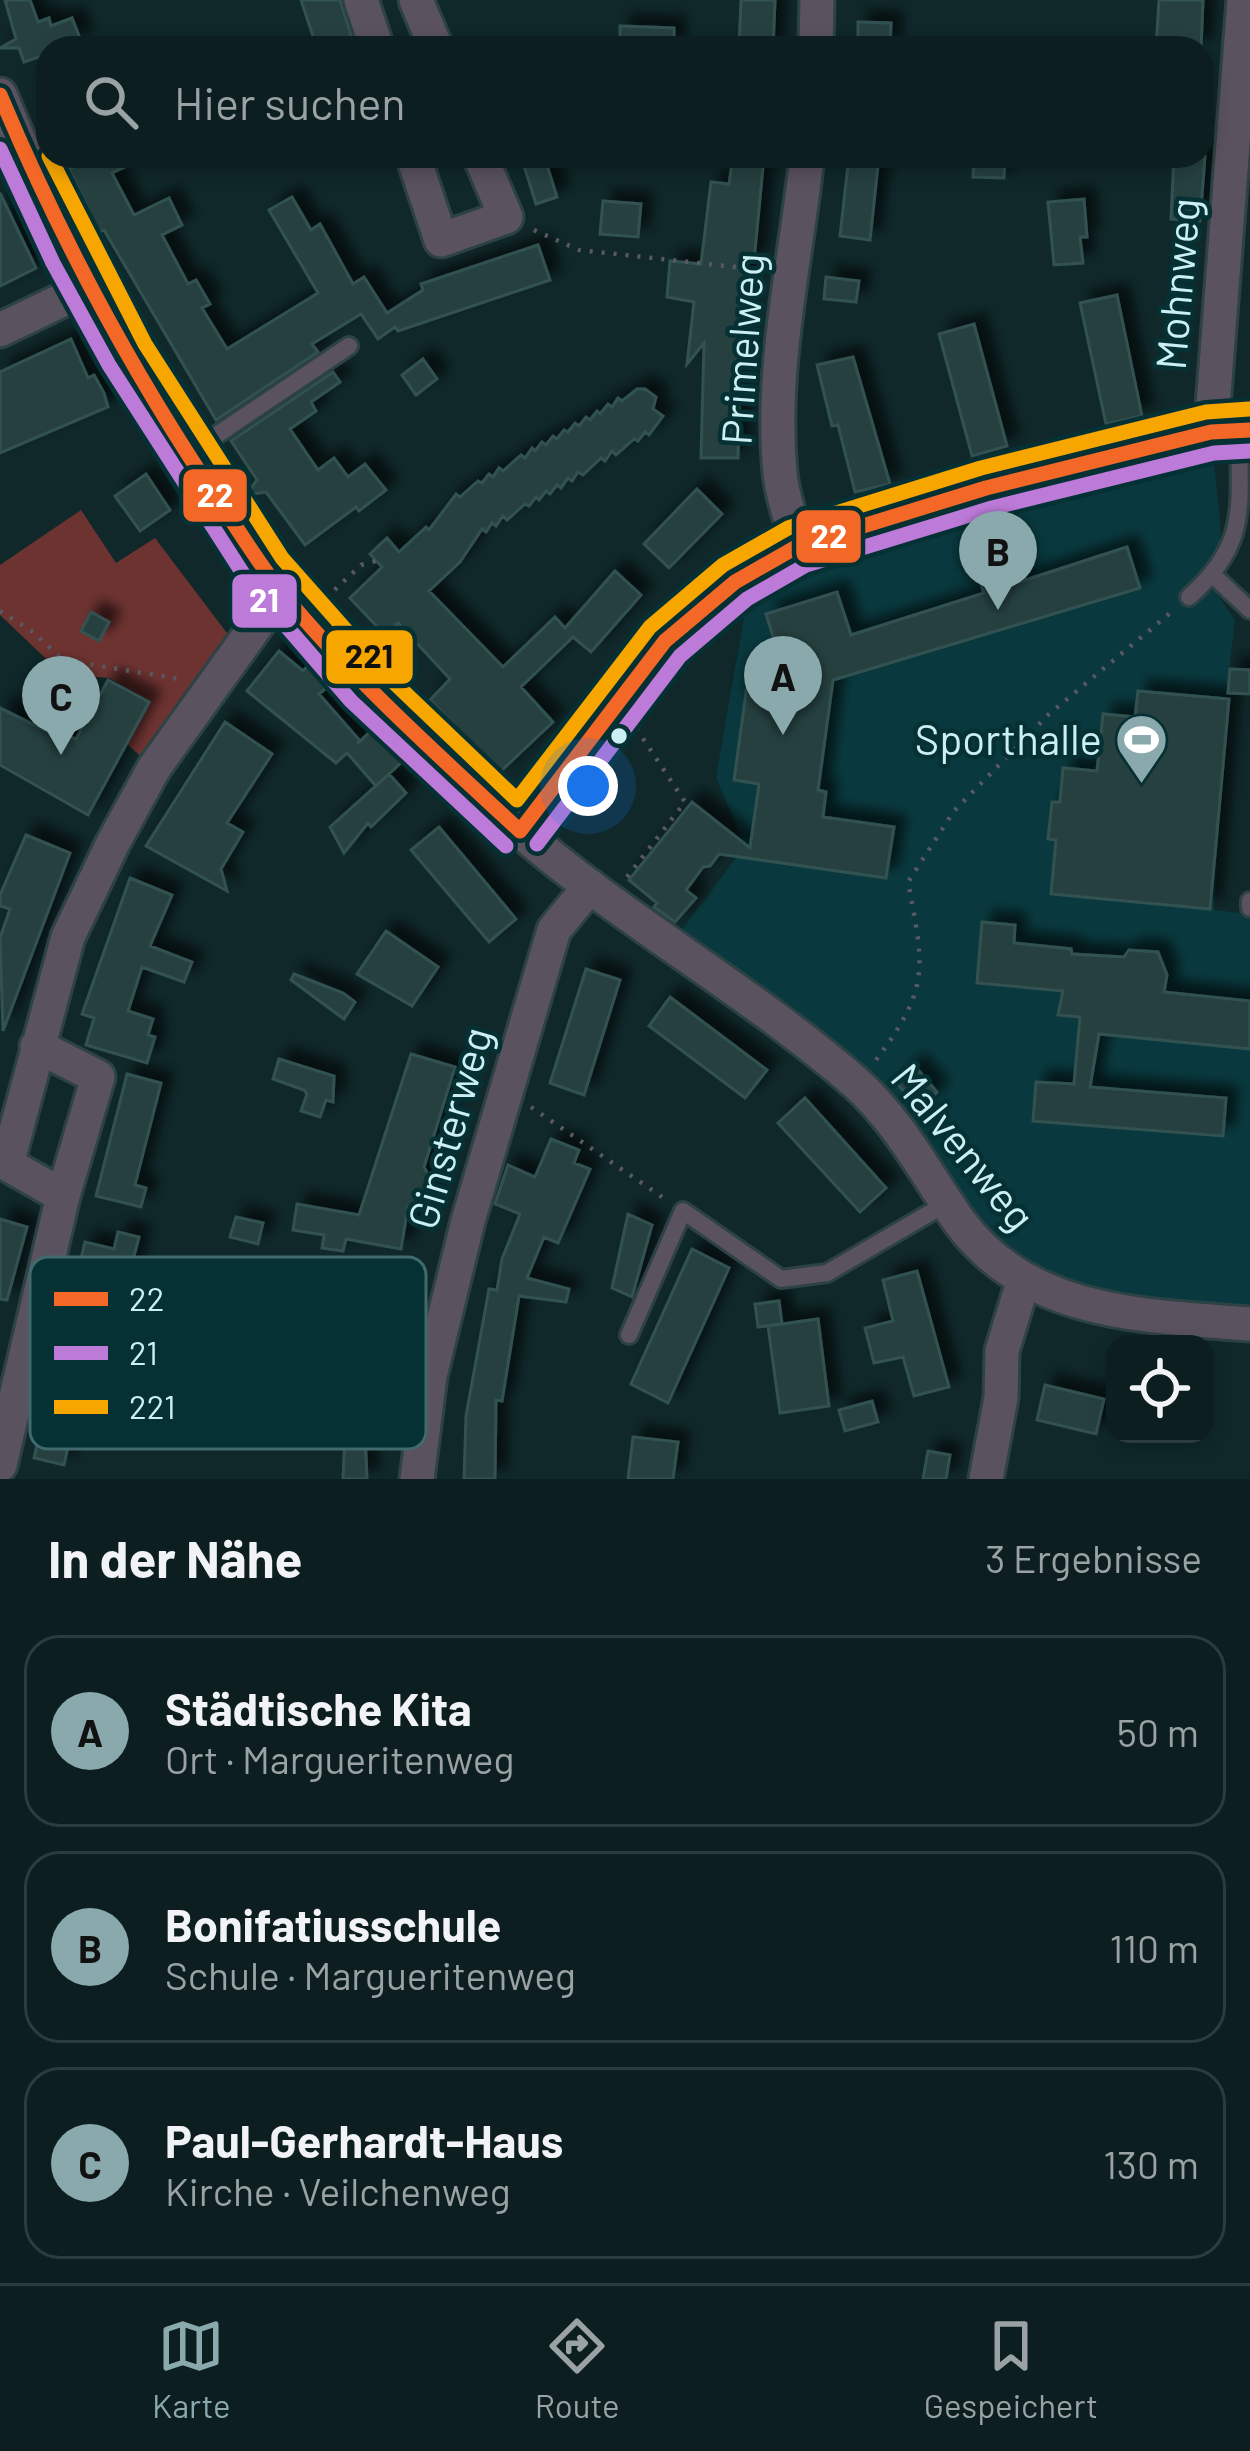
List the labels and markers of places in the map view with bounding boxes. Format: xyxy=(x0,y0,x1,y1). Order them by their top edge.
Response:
pin: B xyxy=(959,511,1037,610)
pin: A xyxy=(744,636,822,735)
pin: C xyxy=(22,656,100,755)
sports icon: Sporthalle xyxy=(1113,712,1169,786)
place label: Sporthalle xyxy=(915,713,1102,764)
unlabelled marker xyxy=(608,725,630,747)

